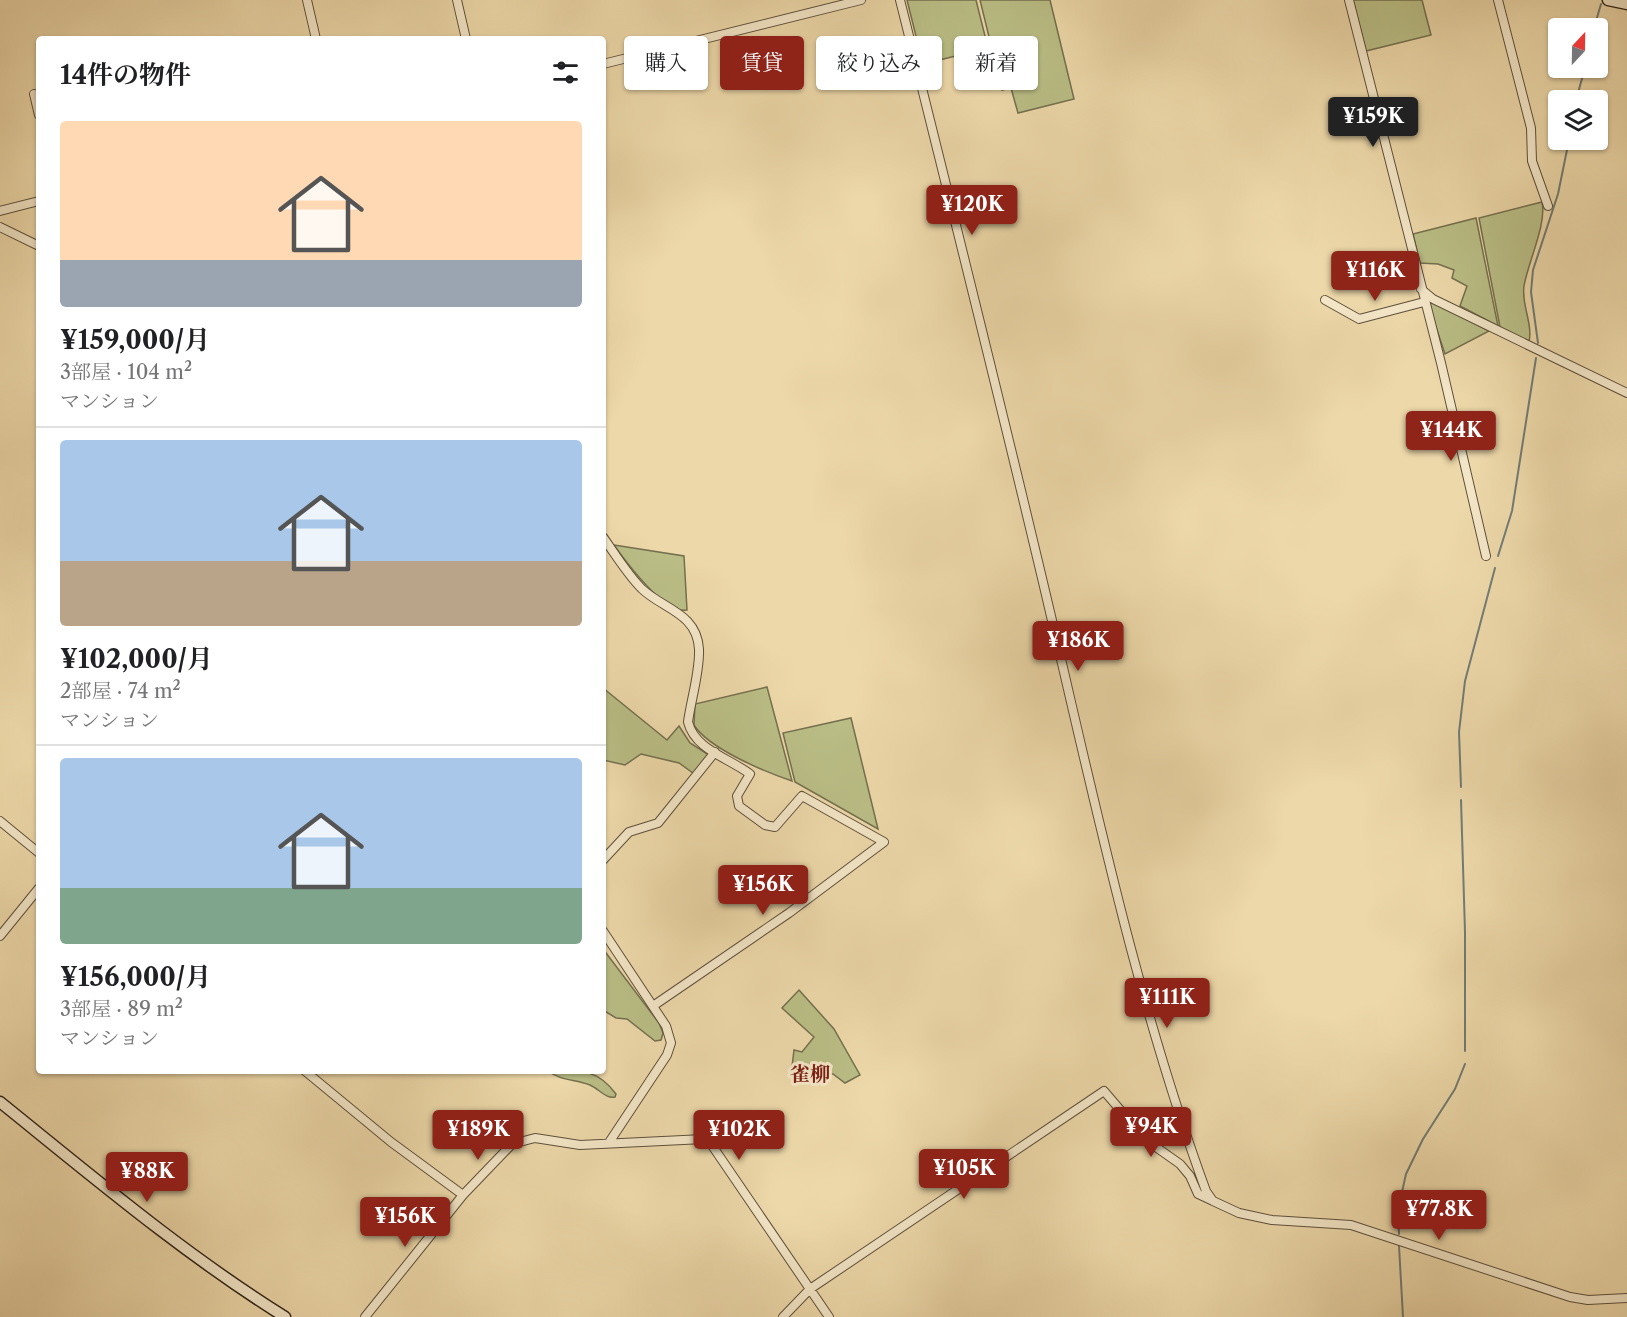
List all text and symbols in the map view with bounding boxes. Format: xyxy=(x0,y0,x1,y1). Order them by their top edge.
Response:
north arrow xyxy=(1548,18,1608,78)
map controls xyxy=(1548,18,1608,150)
chip: 購入 xyxy=(624,36,708,90)
chip: 賃貸 xyxy=(720,36,804,90)
chip: 絞り込み xyxy=(816,36,942,90)
chip: 新着 xyxy=(954,36,1038,90)
icon: filters xyxy=(549,56,582,89)
text: 14件の物件 xyxy=(60,59,191,91)
button: layers xyxy=(1548,90,1608,150)
pin: ¥159K xyxy=(1331,97,1415,148)
text: ¥159K xyxy=(1342,104,1404,128)
icon: home xyxy=(267,160,375,268)
pin: ¥120K xyxy=(930,185,1014,236)
text: ¥120K xyxy=(940,192,1004,216)
pin: ¥116K xyxy=(1333,251,1417,302)
text: ¥116K xyxy=(1345,258,1405,282)
text: ¥159,000/月 xyxy=(60,324,210,356)
text: 3部屋 · 104 m² xyxy=(60,360,192,384)
text: マンション xyxy=(60,389,159,413)
pin: ¥144K xyxy=(1409,411,1493,462)
text: ¥144K xyxy=(1420,418,1482,442)
icon: home xyxy=(267,479,375,587)
pin: ¥186K xyxy=(1036,621,1120,672)
text: ¥186K xyxy=(1047,628,1109,652)
text: ¥102,000/月 xyxy=(60,643,213,675)
text: 2部屋 · 74 m² xyxy=(60,679,181,703)
text: マンション xyxy=(60,708,159,732)
icon: home xyxy=(267,797,375,905)
pin: ¥156K xyxy=(721,865,805,916)
text: ¥156K xyxy=(732,872,794,896)
text: ¥156,000/月 xyxy=(60,961,211,993)
pin: ¥111K xyxy=(1125,978,1209,1029)
text: ¥111K xyxy=(1139,985,1195,1009)
text: 3部屋 · 89 m² xyxy=(60,997,183,1021)
text: マンション xyxy=(60,1026,159,1050)
district label: 雀柳 xyxy=(790,1062,830,1086)
pin: ¥94K xyxy=(1115,1107,1187,1158)
pin: ¥189K xyxy=(436,1110,520,1161)
pin: ¥102K xyxy=(697,1110,781,1161)
text: ¥94K xyxy=(1124,1114,1178,1138)
text: ¥189K xyxy=(447,1117,509,1141)
text: ¥102K xyxy=(707,1117,771,1141)
pin: ¥105K xyxy=(922,1149,1006,1200)
pin: ¥88K xyxy=(111,1152,183,1203)
text: ¥105K xyxy=(933,1156,995,1180)
text: ¥88K xyxy=(120,1159,174,1183)
pin: ¥77.8K xyxy=(1390,1190,1488,1241)
pin: ¥156K xyxy=(363,1197,447,1248)
text: ¥77.8K xyxy=(1405,1197,1473,1221)
text: ¥156K xyxy=(374,1204,436,1228)

